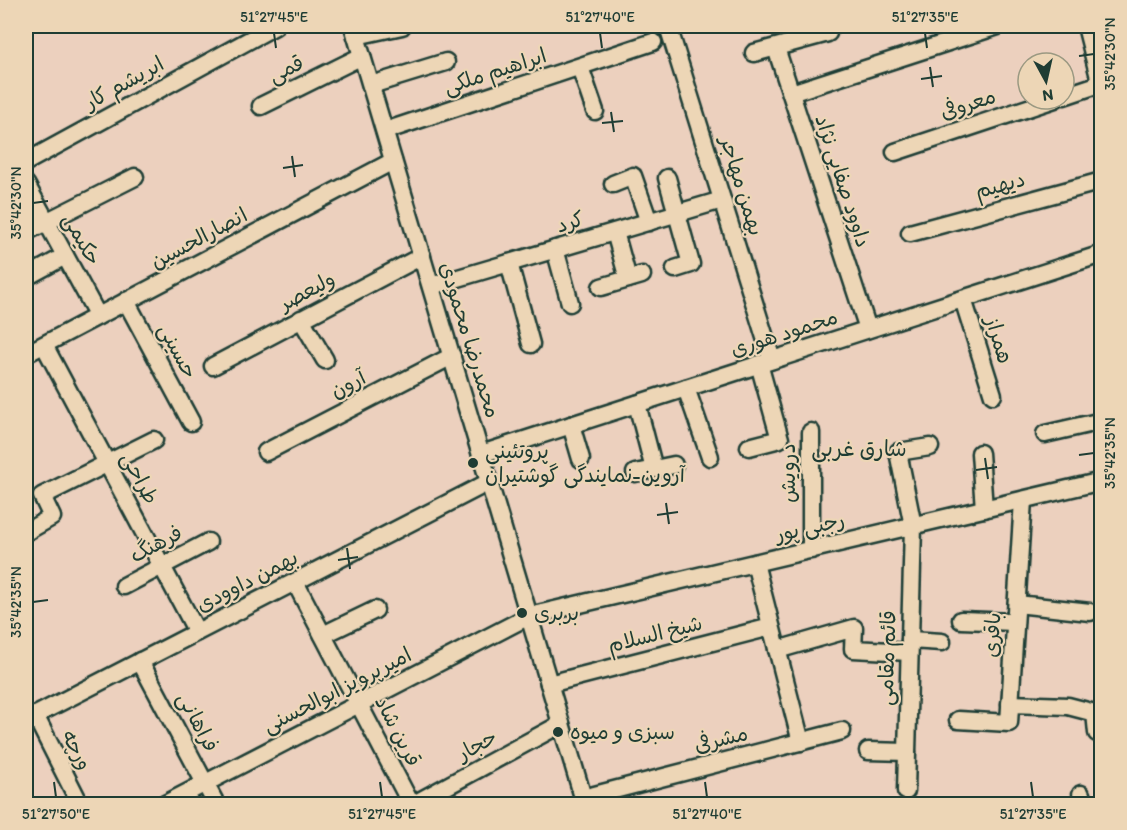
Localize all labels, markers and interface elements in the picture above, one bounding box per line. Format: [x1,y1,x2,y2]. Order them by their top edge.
text: 51°27'45"E [240,8,308,26]
text: 51°27'40"E [565,8,635,26]
text: 51°27'35"E [891,8,959,26]
text: 35°42'30"N [1101,17,1119,91]
street label: ابراهیم ملکی [440,42,551,103]
street label: قمی [264,49,308,90]
street label: ابریشم کار [78,51,170,119]
north arrow [1016,51,1076,111]
street label: معروفی [937,82,999,124]
text: N [1041,85,1055,106]
street label: داوود صفایی نژاد [808,111,877,251]
street label: بهمن مهاجر [714,131,769,239]
text: 35°42'30"N [7,166,25,240]
street label: دیهیم [972,166,1029,207]
street label: انصارالحسین [146,202,252,274]
street label: کرد [553,205,587,238]
street label: حکیمی [56,208,107,270]
street label: محمدرضا محمودی [434,259,506,421]
street label: ولیعصر [273,266,339,316]
street label: محمود هوری [727,303,841,363]
street label: همراز [980,311,1018,366]
street label: حسینی [152,319,203,384]
street label: آرون [326,364,370,403]
text: 35°42'35"N [1101,417,1119,489]
district label: شارق غربی [811,435,907,463]
place label: پروتئینی آروین-نمایندگی گوشتیران [485,438,686,489]
street label: درویش [775,443,800,503]
street label: طراحی [115,447,165,509]
marker: پروتئینی آروین-نمایندگی گوشتیران [466,456,480,470]
street label: رجبی پور [771,506,847,549]
street label: فرهنگ [125,519,186,568]
street label: بهمن داوودی [192,544,302,618]
text: 35°42'35"N [7,566,25,638]
place label: بربری [534,600,579,626]
marker: بربری [515,606,529,620]
street label: شیخ السلام [605,610,706,661]
street label: قائم مقامی [872,610,905,706]
street label: باقری [977,612,1007,658]
street label: امیرپرویز ابوالحسنی [258,641,416,740]
street label: فراهانی [171,688,224,757]
street label: قرین شاد [370,691,427,770]
place label: سبزی و میوه [570,719,675,745]
street label: مشرفی [691,719,750,757]
street label: حجار [451,723,501,767]
marker: سبزی و میوه [551,725,565,739]
street label: ورچه [56,726,98,774]
text: 51°27'50"E [22,805,90,823]
text: 51°27'45"E [348,805,416,823]
text: 51°27'40"E [672,805,742,823]
text: 51°27'35"E [999,805,1067,823]

